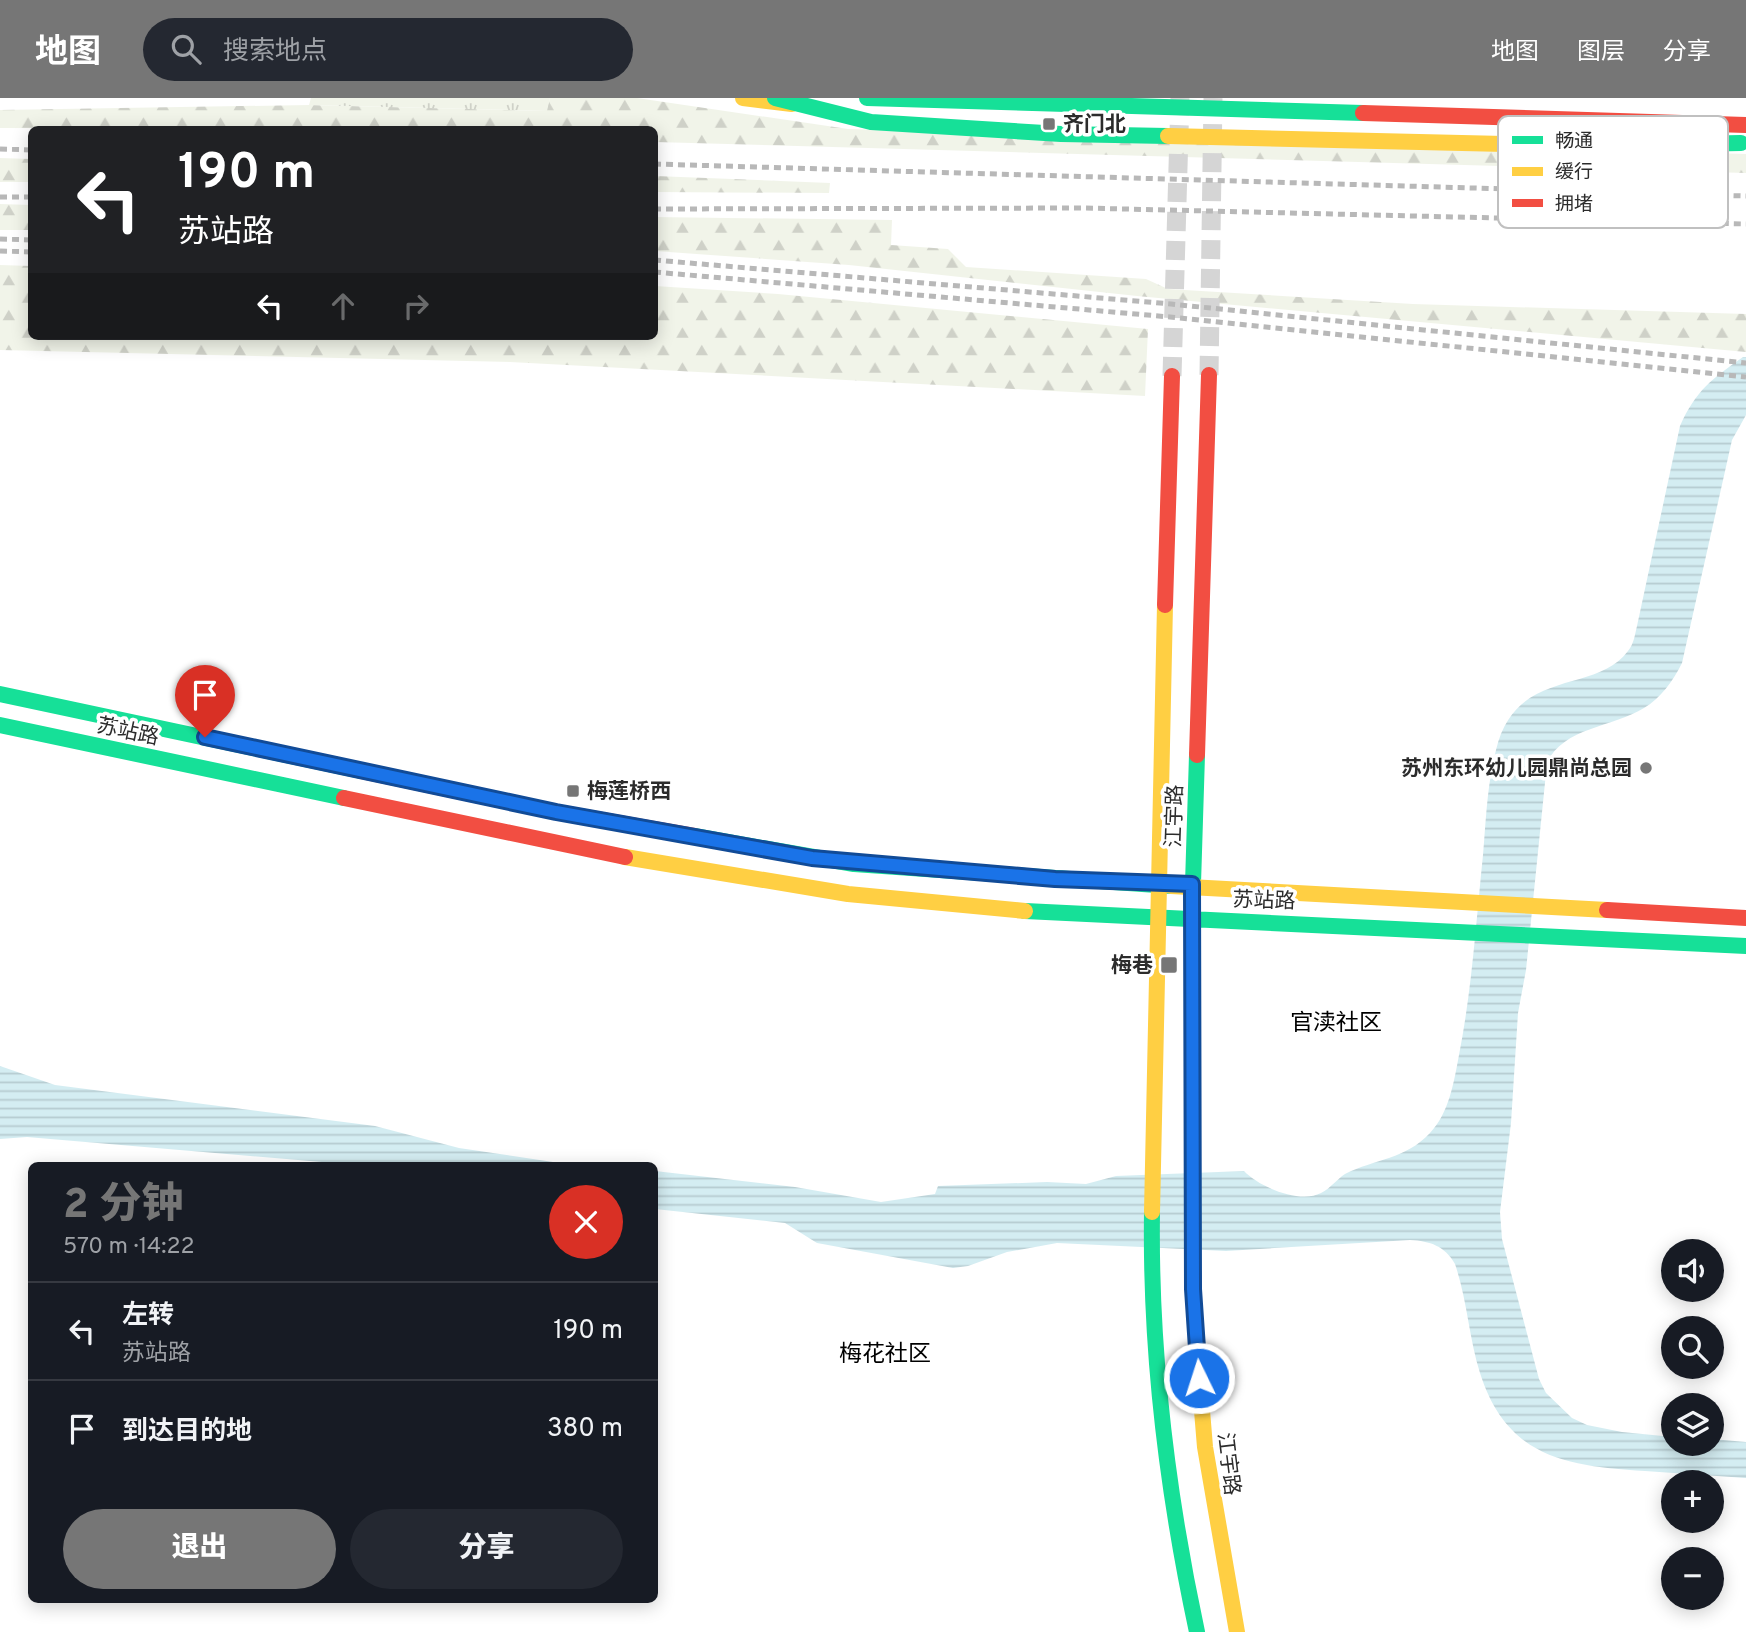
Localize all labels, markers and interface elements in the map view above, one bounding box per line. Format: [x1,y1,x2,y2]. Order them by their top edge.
search box [143,18,633,81]
icon: search [167,30,205,68]
text: 地图 [35,33,101,75]
text: 搜索地点 [223,36,327,69]
text: 地图 [1491,38,1539,68]
text: 图层 [1577,38,1625,68]
text: 分享 [1663,38,1711,68]
place label: 齐门北 [1063,112,1126,139]
marker: 齐门北 [1041,116,1057,132]
legend [1498,116,1728,228]
text: 畅通 [1555,130,1593,154]
text: 190 m [178,144,315,206]
icon: left [63,154,154,245]
text: 缓行 [1555,161,1593,185]
text: 拥堵 [1555,193,1593,217]
text: 苏站路 [178,214,274,254]
icon: left [251,287,289,325]
icon: ahead [324,287,362,325]
icon: right [397,287,435,325]
pin [175,665,235,737]
icon: arrive [186,676,224,714]
street label: 苏站路 [94,713,161,752]
place label: 苏州东环幼儿园鼎尚总园 [1401,756,1632,783]
marker: 苏州东环幼儿园鼎尚总园 [1638,760,1654,776]
place label: 梅莲桥西 [587,779,671,806]
marker: 梅莲桥西 [565,783,581,799]
street label: 江宇路 [1161,784,1190,848]
street label: 苏站路 [1232,887,1296,916]
place label: 梅巷 [1111,953,1153,980]
marker: 梅巷 [1159,955,1179,975]
district label: 官渎社区 [1290,1010,1382,1039]
text: 2 分钟 [63,1180,183,1233]
button: close [549,1185,623,1259]
text: 570 m · 14:22 [63,1233,195,1262]
map controls [1661,1239,1724,1610]
button: sound [1661,1239,1724,1302]
text: 左转 [122,1300,174,1333]
icon: left [63,1312,101,1350]
text: 190 m [553,1315,623,1348]
button: search [1661,1316,1724,1379]
text: 苏站路 [122,1340,191,1369]
district label: 梅花社区 [839,1341,931,1370]
position arrow [1162,1341,1236,1415]
button: layers [1661,1393,1724,1456]
icon: arrive [63,1410,101,1448]
text: 380 m [547,1413,623,1446]
text: 到达目的地 [122,1416,252,1449]
street label: 江宇路 [1210,1431,1245,1497]
button: + [1661,1470,1724,1533]
button: 退出 [63,1509,336,1589]
button: 分享 [350,1509,623,1589]
button: − [1661,1547,1724,1610]

